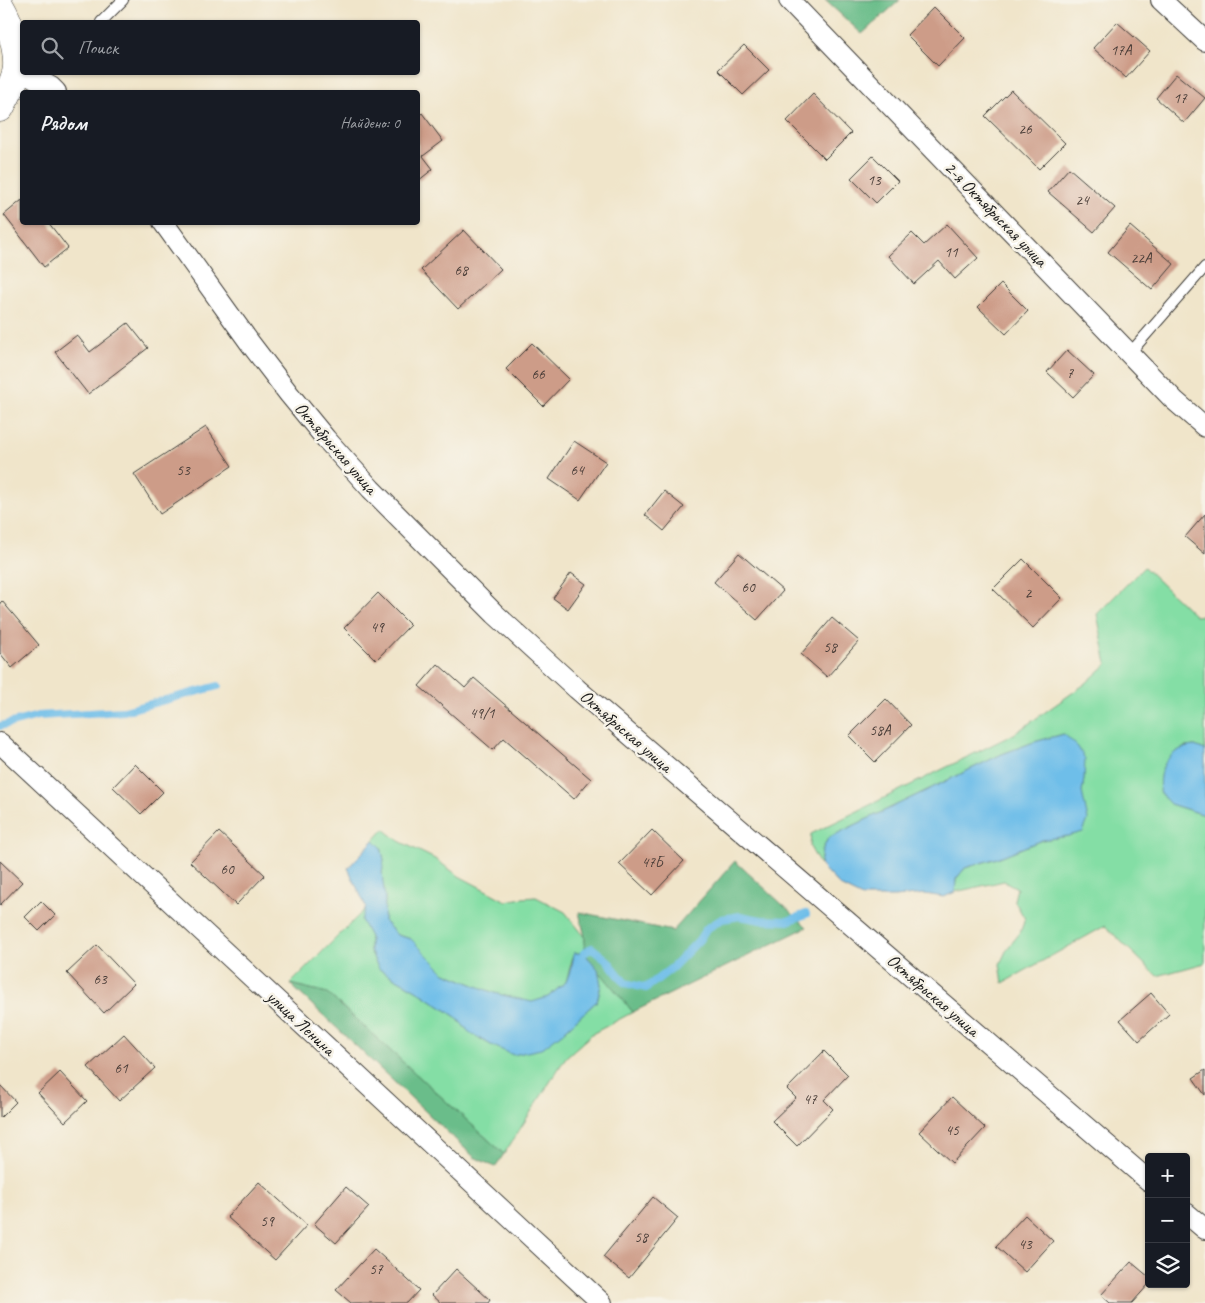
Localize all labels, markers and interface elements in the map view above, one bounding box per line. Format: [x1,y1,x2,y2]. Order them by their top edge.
search box [20,20,420,75]
icon: search [38,34,66,62]
text: Поиск [78,36,118,60]
house number: 17А [1110,41,1133,60]
house number: 17 [1173,89,1188,108]
text: Рядом [40,110,87,136]
text: Найдено: 0 [340,113,400,133]
house number: 26 [1018,120,1033,139]
street label: 2-я Октябрьская улица [940,157,1053,272]
house number: 13 [867,171,882,190]
house number: 24 [1075,191,1090,210]
house number: 11 [944,243,959,262]
house number: 22А [1130,249,1153,268]
house number: 68 [454,261,469,280]
house number: 7 [1067,364,1075,383]
house number: 66 [531,365,546,384]
street label: Октябрьская улица [290,397,383,500]
house number: 53 [176,461,191,480]
house number: 64 [570,461,585,480]
house number: 60 [741,578,756,597]
house number: 2 [1025,584,1033,603]
house number: 49 [370,618,385,637]
house number: 58 [823,638,838,657]
street label: Октябрьская улица [575,685,678,778]
house number: 49/1 [469,704,496,723]
house number: 58А [869,721,892,740]
house number: 47Б [641,853,665,872]
house number: 60 [220,860,235,879]
street label: Октябрьская улица [882,949,985,1042]
house number: 63 [93,970,108,989]
street label: улица Ленина [261,985,341,1061]
house number: 61 [114,1059,129,1078]
house number: 47 [803,1090,818,1109]
house number: 45 [945,1121,960,1140]
map controls [1145,1153,1190,1288]
button: + [1145,1153,1190,1198]
button: − [1145,1198,1190,1243]
house number: 59 [260,1212,275,1231]
house number: 58 [634,1228,649,1247]
house number: 43 [1018,1235,1033,1254]
button: layers [1145,1243,1190,1288]
house number: 57 [369,1260,384,1279]

